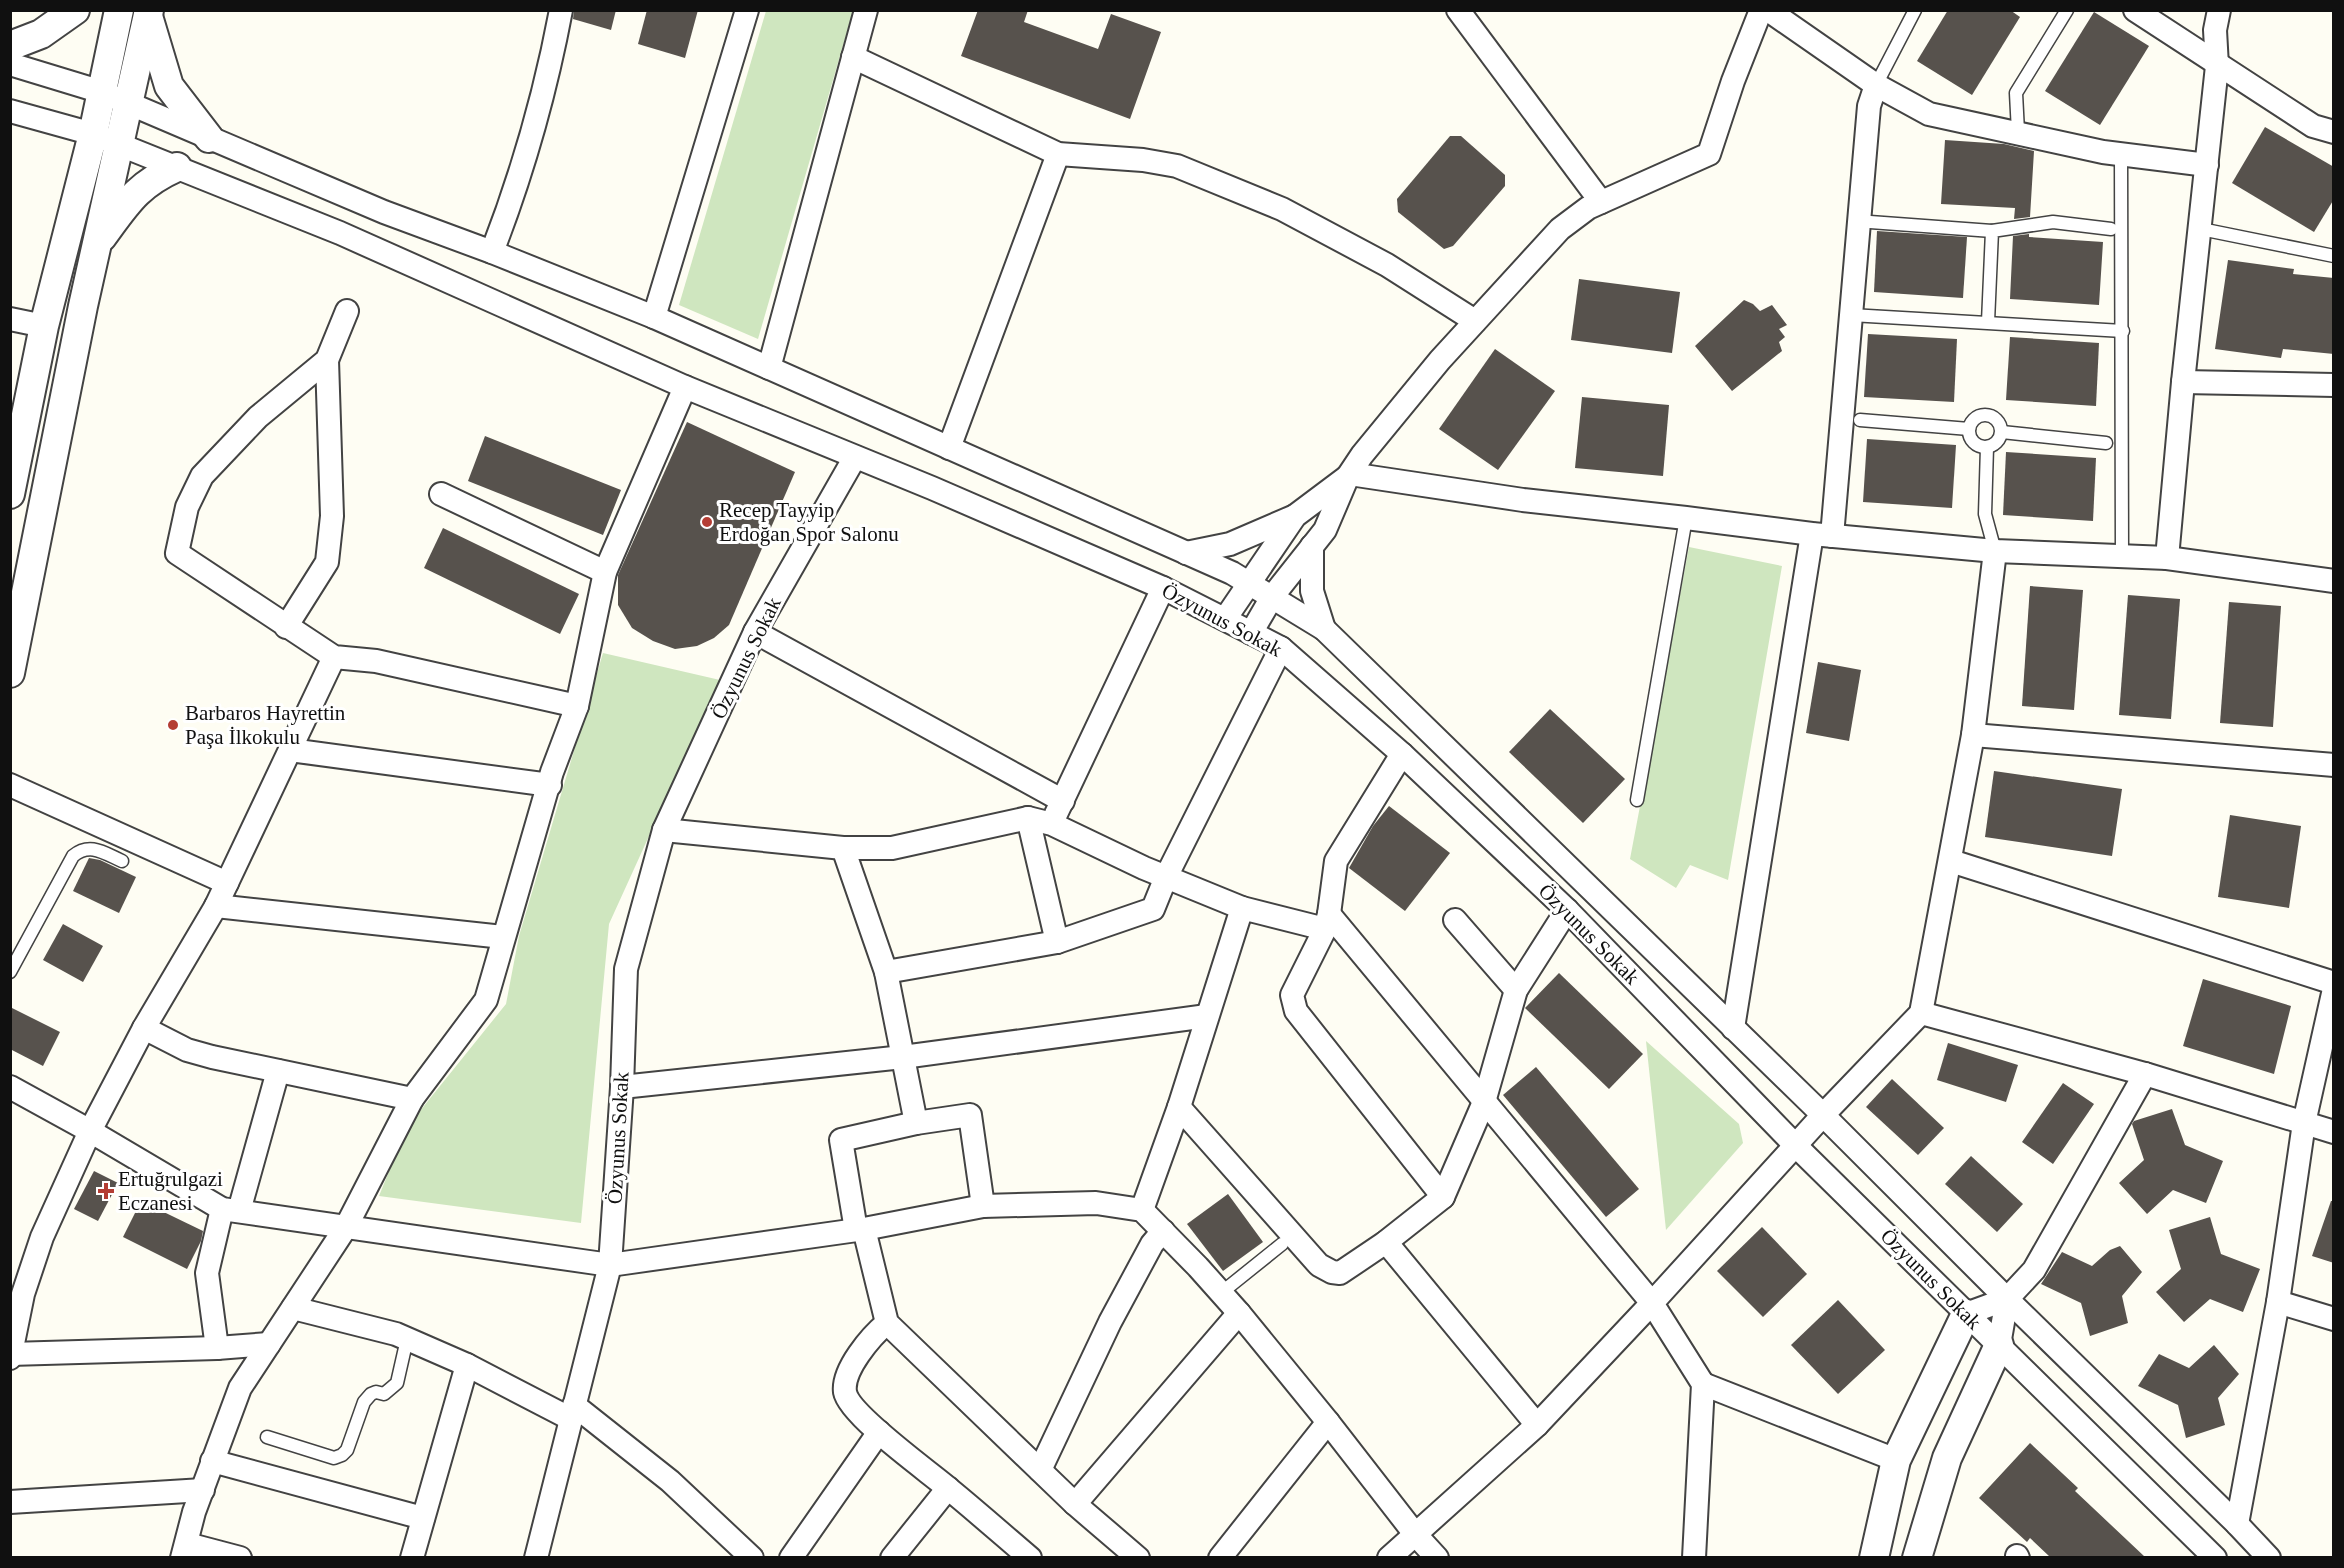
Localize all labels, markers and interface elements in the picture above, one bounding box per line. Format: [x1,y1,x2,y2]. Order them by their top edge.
place label: Recep Tayyip Erdoğan Spor Salonu [719,498,899,546]
marker: Recep Tayyip Erdoğan Spor Salonu [700,515,714,529]
street label: Özyunus Sokak [1158,578,1287,662]
street label: Özyunus Sokak [706,593,786,723]
place label: Barbaros Hayrettin Paşa İlkokulu [185,701,346,749]
marker: Barbaros Hayrettin Paşa İlkokulu [166,718,180,732]
street label: Özyunus Sokak [1534,879,1645,990]
street label: Özyunus Sokak [603,1071,633,1205]
place label: Ertuğrulgazi Eczanesi [118,1167,223,1215]
marker: Ertuğrulgazi Eczanesi [99,1184,113,1198]
street label: Özyunus Sokak [1876,1224,1987,1335]

